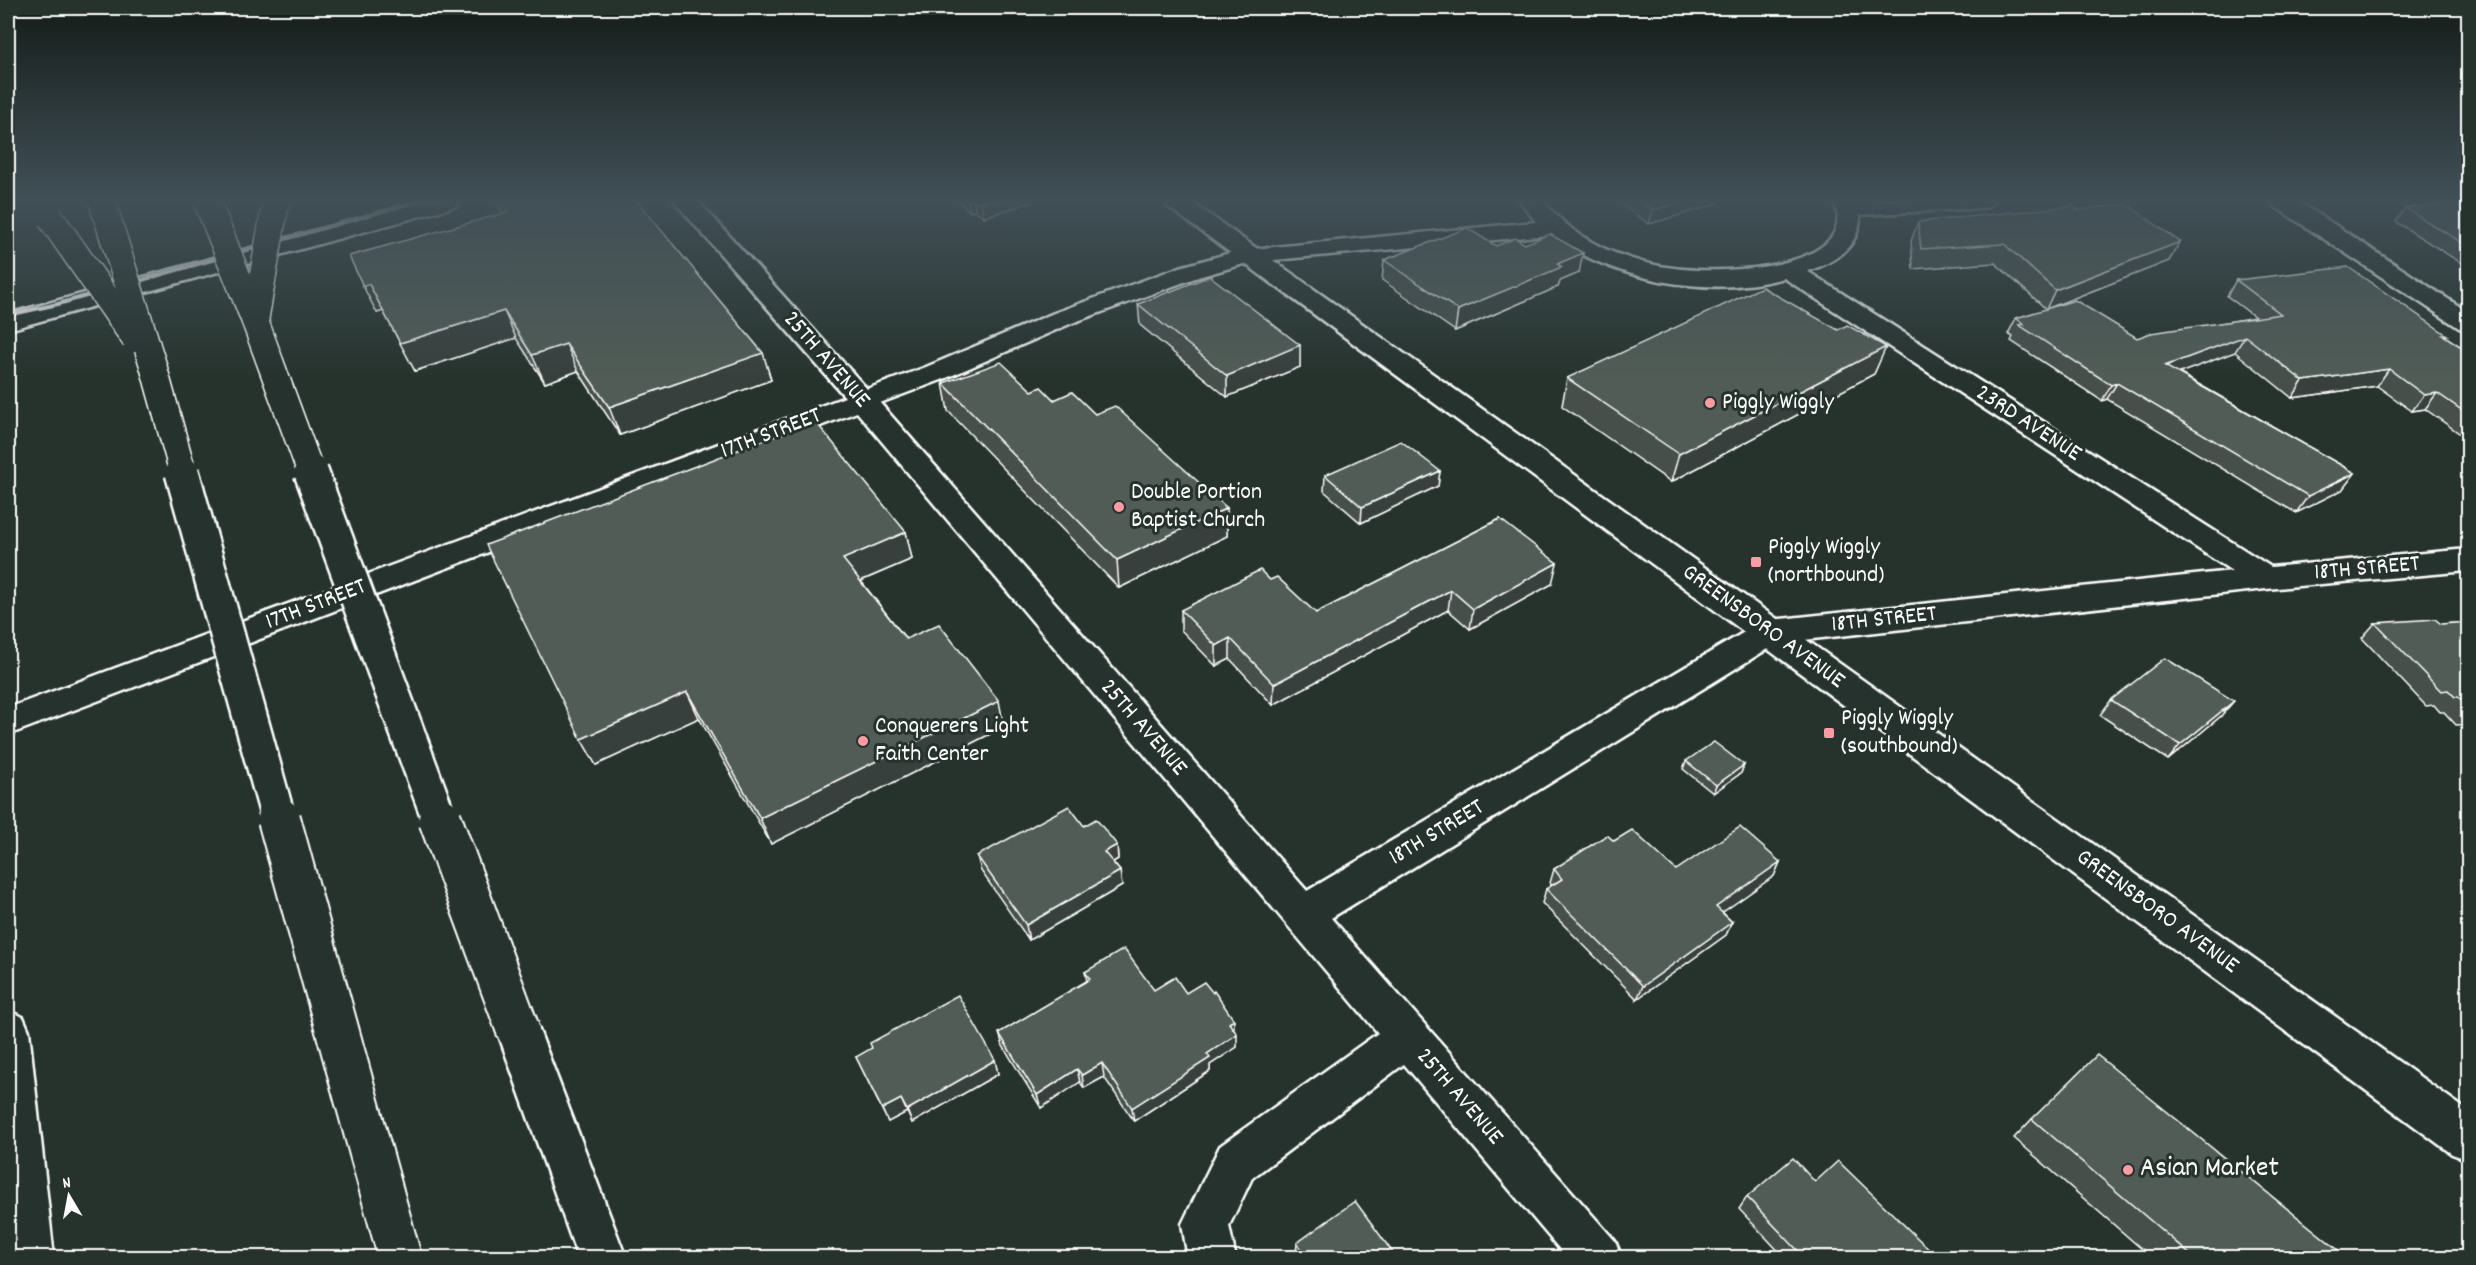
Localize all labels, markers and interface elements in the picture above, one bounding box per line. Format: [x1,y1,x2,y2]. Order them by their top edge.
street label: 25TH AVENUE [774,304,878,416]
street label: 23RD AVENUE [1968,377,2088,471]
place label: Piggly Wiggly [1722,386,1835,420]
marker: Piggly Wiggly [1703,396,1717,410]
street label: 17TH STREET [716,399,827,469]
place label: Double Portion Baptist Church [1131,476,1265,538]
marker: Double Portion Baptist Church [1112,500,1126,514]
place label: Piggly Wiggly (northbound) [1768,531,1884,593]
street label: 18TH STREET [2313,547,2421,591]
marker: Piggly Wiggly (northbound) [1749,555,1763,569]
street label: GREENSBORO AVENUE [1675,556,1852,698]
street label: 17TH STREET [261,570,372,640]
street label: 18TH STREET [1830,598,1939,642]
street label: 25TH AVENUE [1091,672,1195,784]
place label: Piggly Wiggly (southbound) [1841,702,1958,764]
place label: Conquerers Light Faith Center [875,710,1029,772]
marker: Piggly Wiggly (southbound) [1822,726,1836,740]
marker: Conquerers Light Faith Center [856,734,870,748]
street label: 18TH STREET [1383,791,1491,875]
street label: GREENSBORO AVENUE [2069,841,2246,983]
street label: 25TH AVENUE [1407,1041,1511,1153]
place label: Asian Market [2140,1150,2279,1190]
marker: Asian Market [2121,1163,2135,1177]
north arrow [39,1166,99,1226]
text: N [61,1172,73,1196]

